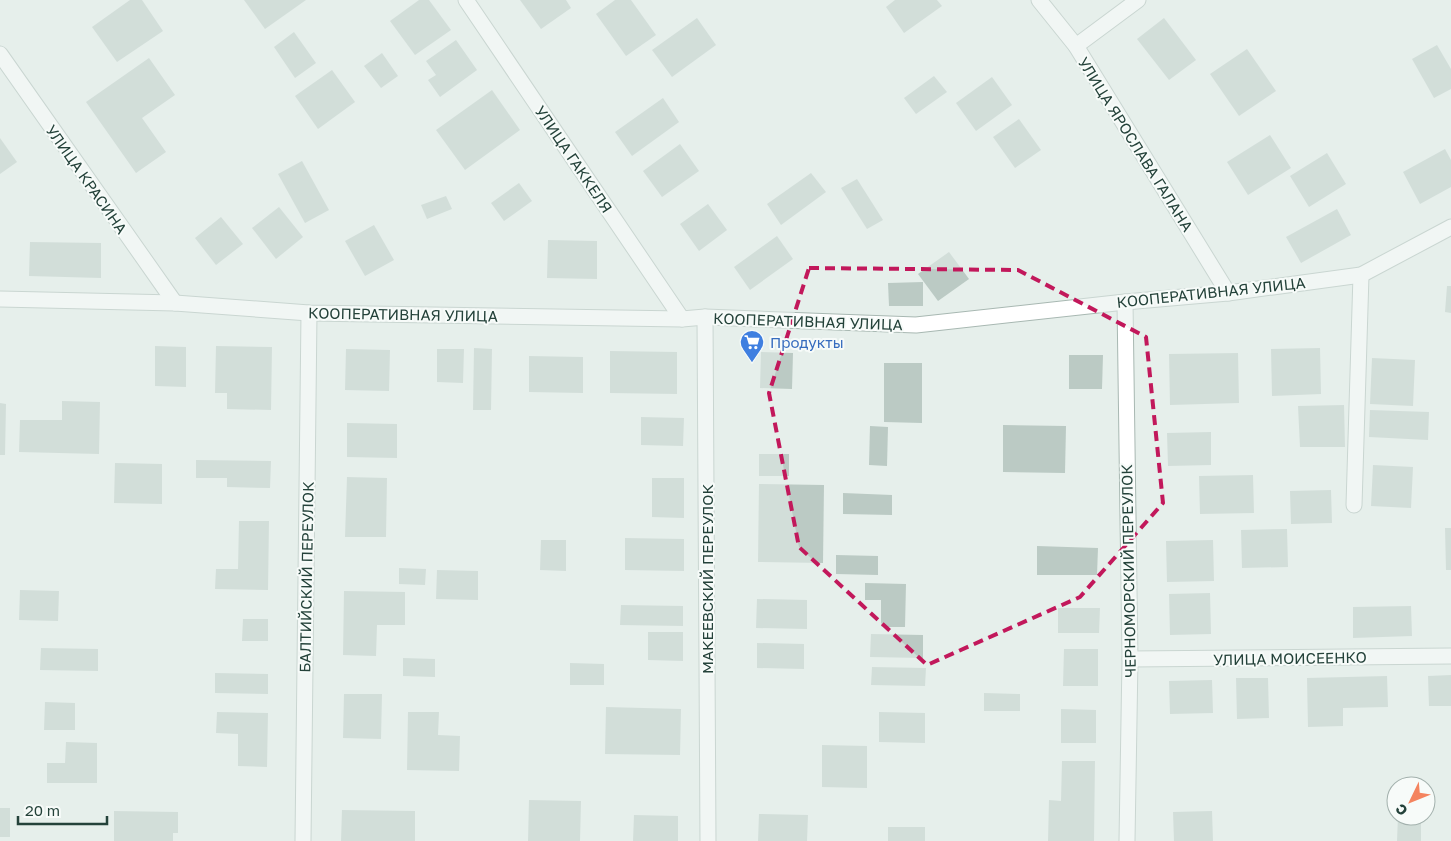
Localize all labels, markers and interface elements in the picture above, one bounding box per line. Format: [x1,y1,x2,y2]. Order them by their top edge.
street label: УЛИЦА ЯРОСЛАВА ГАЛАНА [1075,53,1197,235]
street label: УЛИЦА ГАККЕЛЯ [532,102,616,216]
street label: УЛИЦА КРАСИНА [43,121,131,237]
street label: КООПЕРАТИВНАЯ УЛИЦА [1116,273,1306,311]
street label: КООПЕРАТИВНАЯ УЛИЦА [308,303,498,325]
street label: КООПЕРАТИВНАЯ УЛИЦА [713,309,903,333]
supermarket icon: Продукты [739,329,765,363]
place label: Продукты [770,333,844,351]
street label: ЧЕРНОМОРСКИЙ ПЕРЕУЛОК [1117,464,1139,678]
street label: БАЛТИЙСКИЙ ПЕРЕУЛОК [295,481,317,673]
street label: МАКЕЕВСКИЙ ПЕРЕУЛОК [698,484,716,674]
street label: УЛИЦА МОИСЕЕНКО [1213,648,1367,668]
north arrow [1386,776,1436,826]
scale bar [18,794,106,826]
text: 20 m [25,801,60,819]
text: С [1391,801,1411,820]

